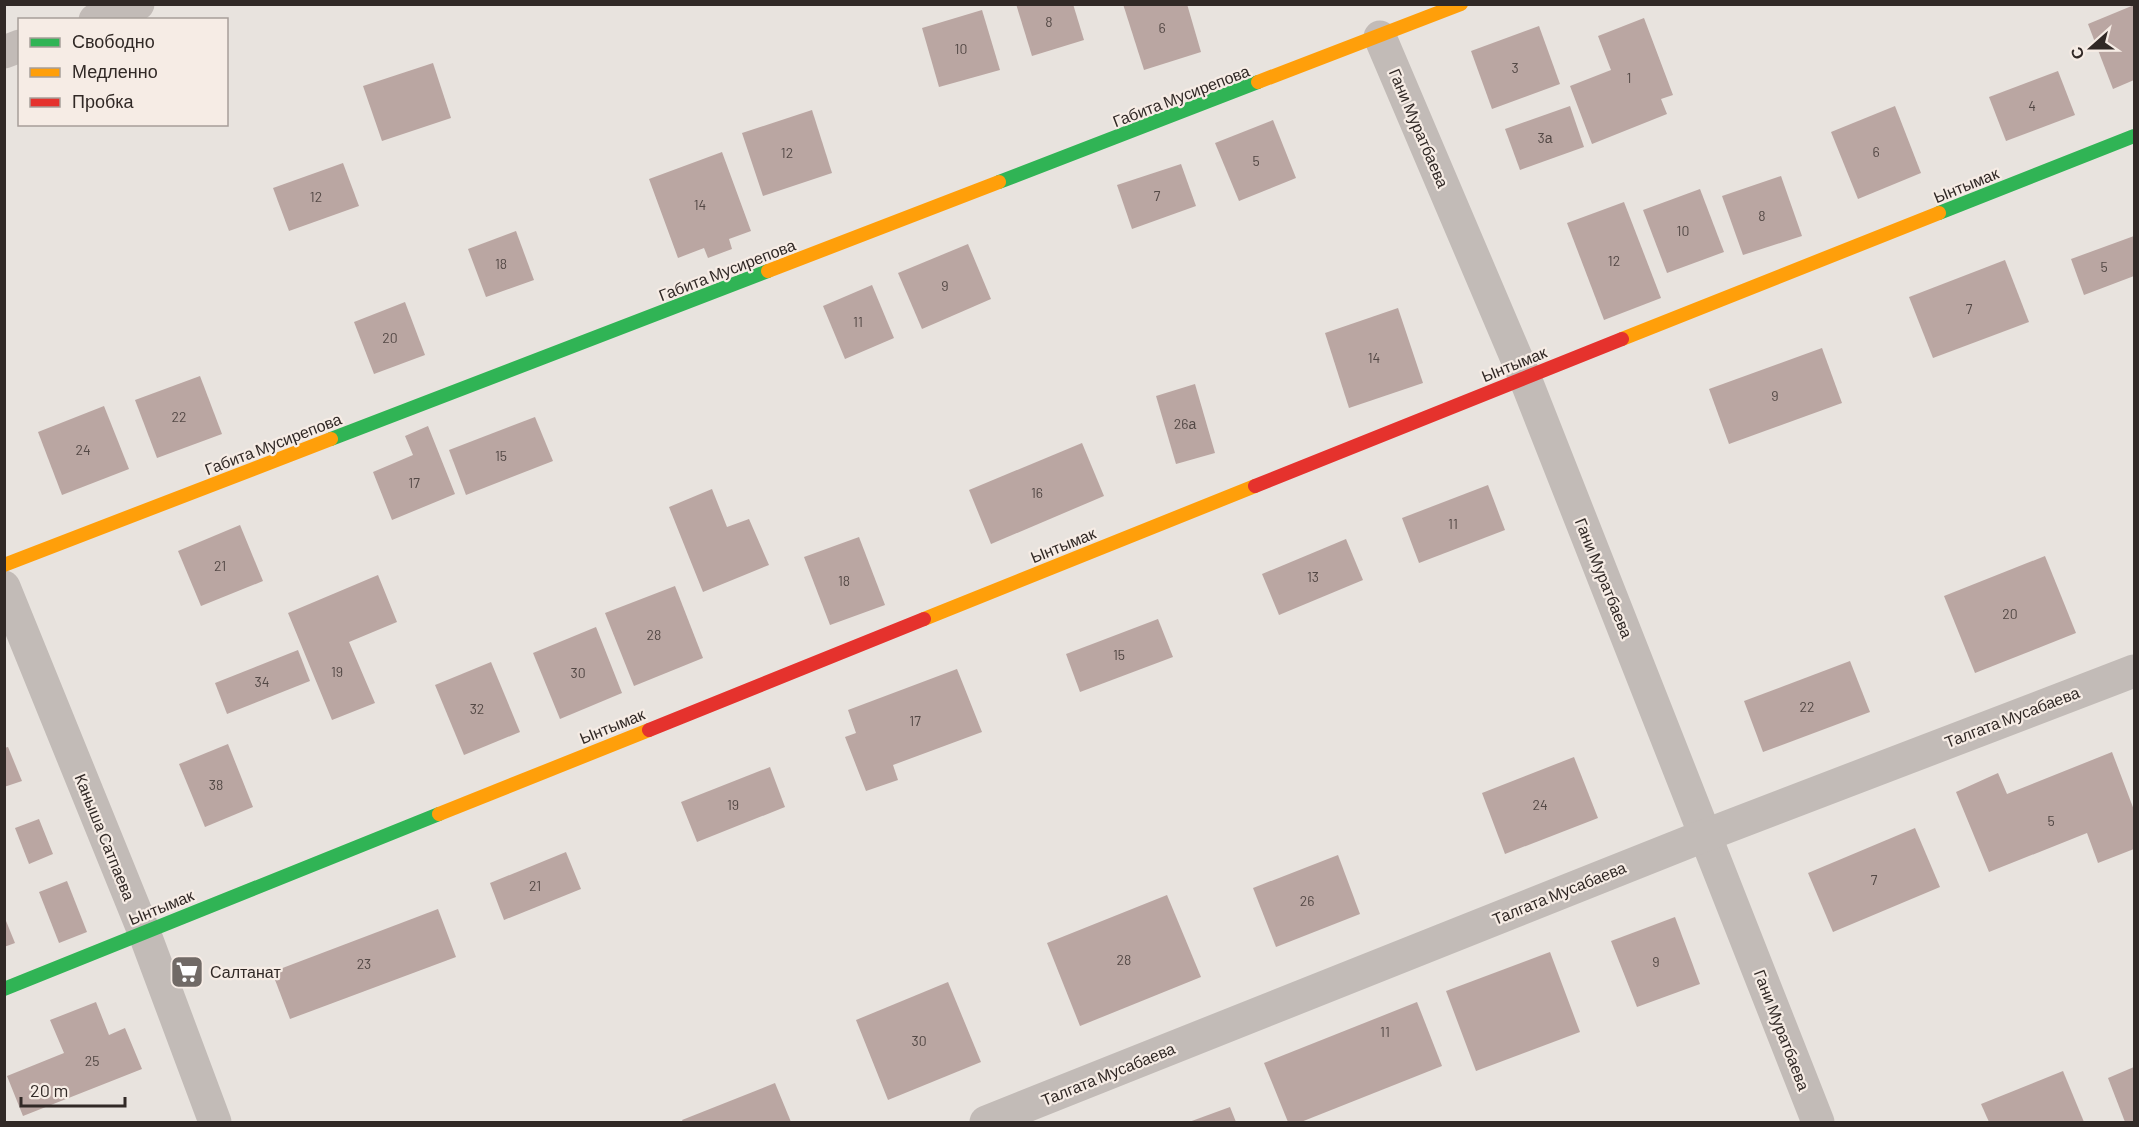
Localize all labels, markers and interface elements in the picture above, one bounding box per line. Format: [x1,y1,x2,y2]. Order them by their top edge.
house number: 8 [1045,13,1053,30]
legend [18,18,228,126]
north arrow [2061,18,2121,78]
house number: 6 [1158,19,1166,36]
text: Свободно [72,30,155,52]
house number: 10 [955,40,967,57]
text: С [2065,44,2087,62]
house number: 3 [1511,59,1519,76]
text: Медленно [72,60,158,82]
street label: Габита Мусирепова [1110,61,1252,130]
street label: Гани Муратбаева [1386,65,1453,190]
house number: 1 [1627,69,1631,86]
text: Пробка [72,90,135,112]
house number: 4 [2028,97,2036,114]
house number: 3а [1538,129,1553,146]
house number: 6 [1872,143,1880,160]
house number: 12 [781,144,793,161]
house number: 5 [1252,152,1260,169]
street label: Ынтымак [1930,162,2002,206]
house number: 7 [1154,187,1161,204]
house number: 12 [310,188,322,205]
house number: 14 [694,196,706,213]
house number: 8 [1758,207,1766,224]
house number: 10 [1677,222,1689,239]
street label: Габита Мусирепова [656,235,798,304]
house number: 12 [1608,252,1620,269]
house number: 18 [495,255,507,272]
house number: 5 [2100,258,2108,275]
house number: 9 [941,277,949,294]
house number: 7 [1966,300,1973,317]
house number: 11 [853,313,863,330]
house number: 20 [382,329,398,346]
street label: Ынтымак [1478,341,1550,385]
house number: 14 [1368,349,1380,366]
house number: 9 [1771,387,1779,404]
house number: 22 [171,408,187,425]
street label: Габита Мусирепова [202,409,344,478]
house number: 26а [1174,415,1196,432]
house number: 24 [75,441,91,458]
house number: 15 [495,447,507,464]
house number: 17 [408,474,420,491]
house number: 16 [1031,484,1043,501]
house number: 11 [1448,515,1458,532]
street label: Гани Муратбаева [1572,515,1637,641]
street label: Ынтымак [1027,522,1099,566]
house number: 21 [214,557,226,574]
house number: 13 [1307,568,1319,585]
house number: 18 [838,572,850,589]
house number: 20 [2002,605,2018,622]
house number: 28 [647,626,661,643]
house number: 15 [1113,646,1125,663]
house number: 19 [331,663,343,680]
house number: 30 [570,664,586,681]
house number: 34 [255,673,269,690]
street label: Талгата Мусабаева [1942,682,2082,751]
house number: 22 [1799,698,1815,715]
house number: 32 [470,700,484,717]
street label: Ынтымак [576,703,648,747]
house number: 17 [909,712,921,729]
street label: Каныша Сатпаева [71,771,140,903]
house number: 38 [209,776,223,793]
house number: 19 [727,796,739,813]
house number: 24 [1532,796,1548,813]
house number: 5 [2047,812,2055,829]
street label: Талгата Мусабаева [1489,857,1629,928]
house number: 7 [1871,871,1878,888]
house number: 21 [529,877,541,894]
street label: Ынтымак [125,884,197,928]
house number: 26 [1300,892,1314,909]
house number: 28 [1117,951,1131,968]
house number: 9 [1652,953,1660,970]
supermarket icon: Салтанат [169,954,205,990]
house number: 23 [357,955,371,972]
place label: Салтанат [210,962,281,981]
street label: Гани Муратбаева [1751,967,1814,1093]
house number: 11 [1380,1023,1390,1040]
house number: 30 [911,1032,927,1049]
street label: Талгата Мусабаева [1038,1038,1178,1109]
house number: 25 [85,1052,99,1069]
scale bar [21,1070,124,1108]
text: 20 m [30,1079,68,1101]

